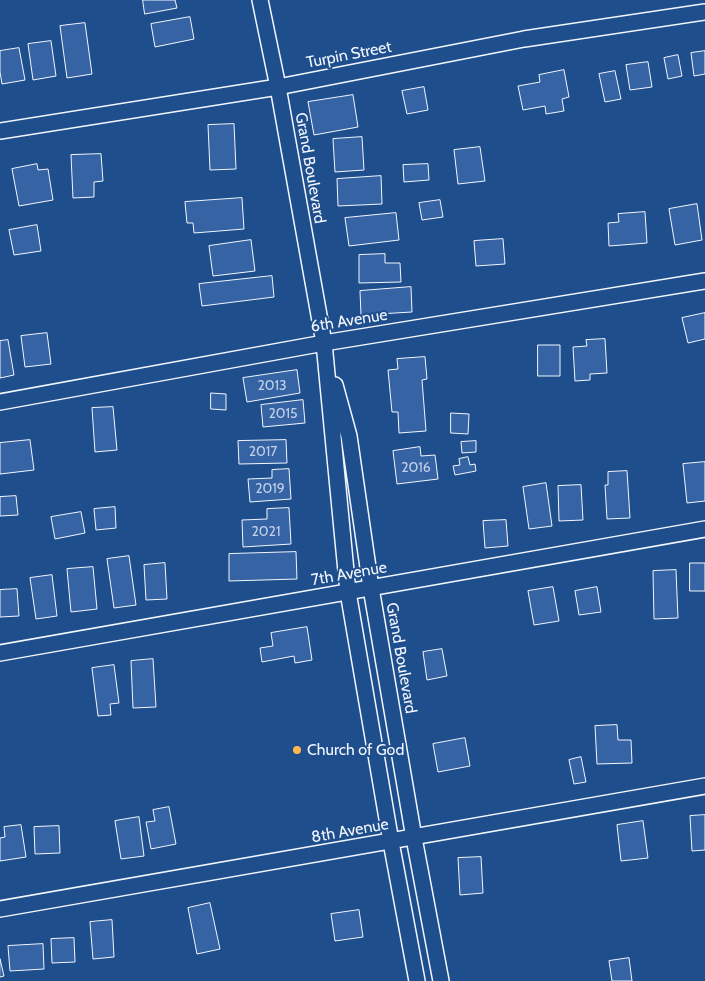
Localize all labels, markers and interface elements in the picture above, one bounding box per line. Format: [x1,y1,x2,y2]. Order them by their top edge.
street label: Turpin Street [305,37,393,73]
street label: Grand Boulevard [291,111,329,225]
street label: 6th Avenue [309,305,389,337]
house number: 2013 [257,378,287,394]
house number: 2015 [268,406,298,422]
house number: 2017 [249,444,277,460]
house number: 2016 [401,460,431,476]
house number: 2019 [255,481,285,497]
house number: 2021 [251,524,281,540]
street label: 7th Avenue [310,558,388,590]
street label: Grand Boulevard [382,601,420,715]
place label: Church of God [307,740,404,760]
marker: Church of God [291,744,303,756]
street label: 8th Avenue [310,815,390,847]

